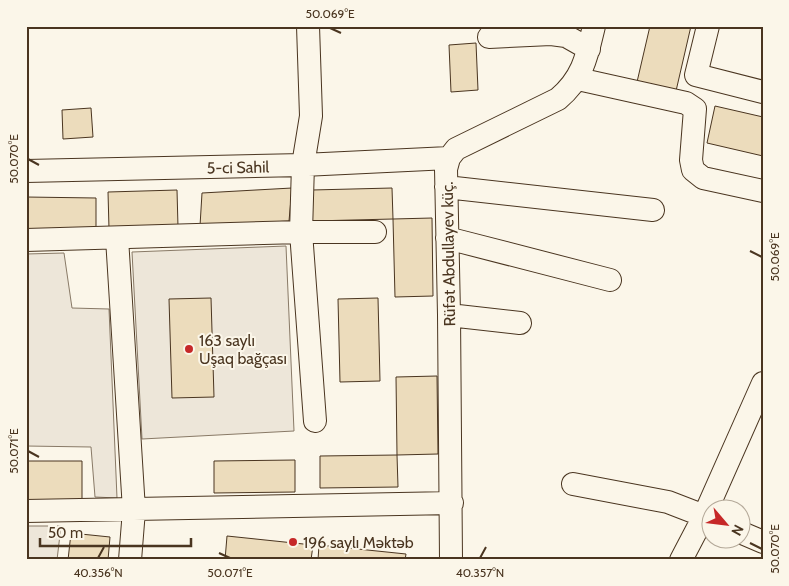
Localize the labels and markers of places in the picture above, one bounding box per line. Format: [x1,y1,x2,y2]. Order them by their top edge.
place label: 163 saylı Uşaq bağçası [199,331,287,368]
marker: 163 saylı Uşaq bağçası [183,343,195,355]
place label: 196 saylı Məktəb [303,533,414,552]
marker: 196 saylı Məktəb [287,536,299,548]

